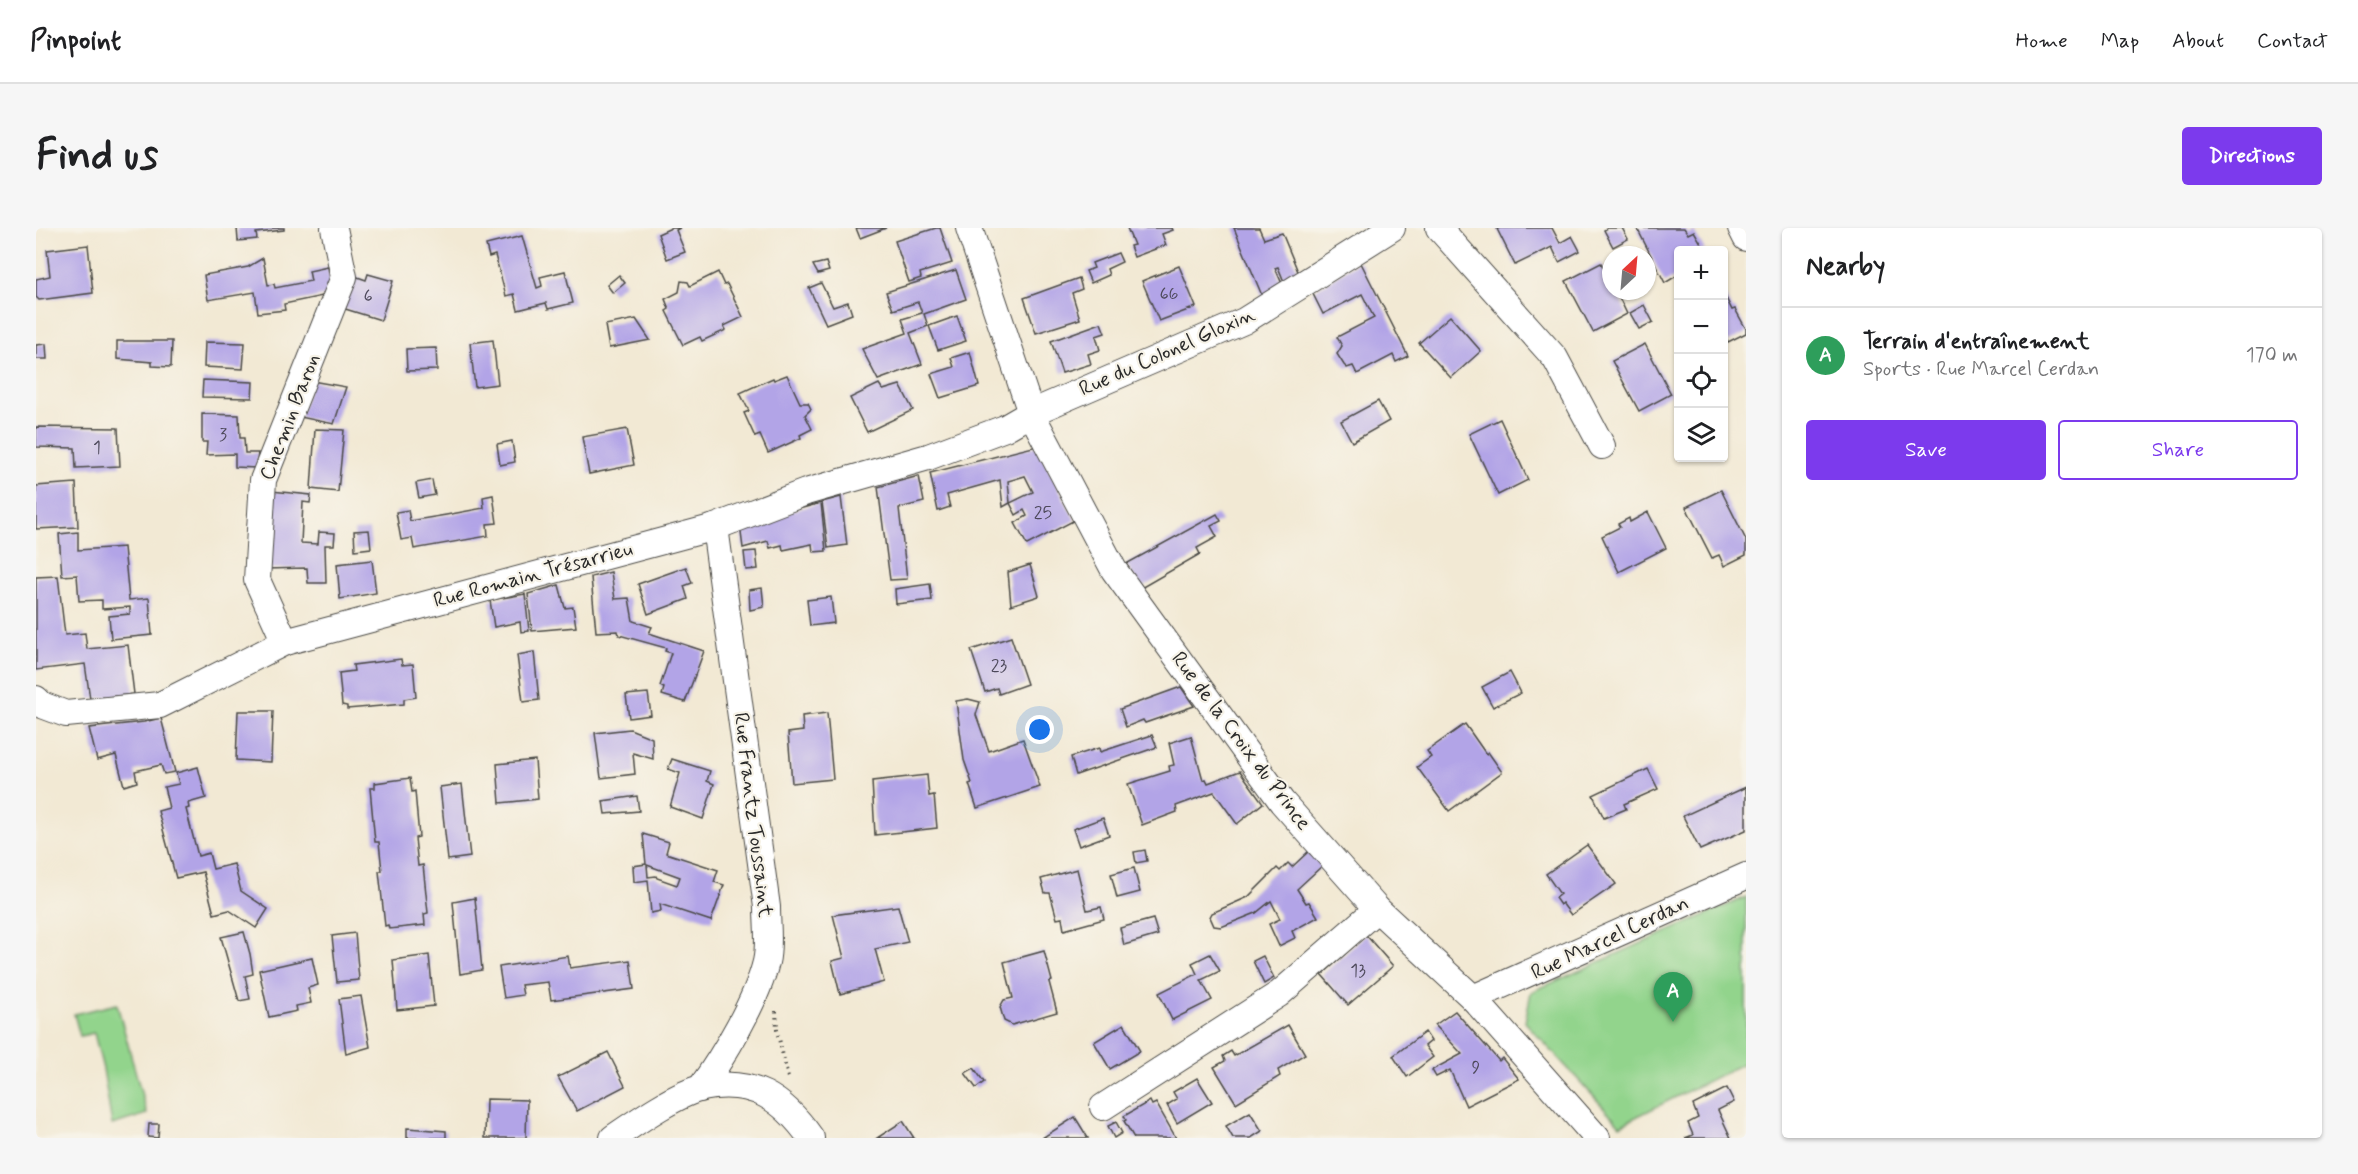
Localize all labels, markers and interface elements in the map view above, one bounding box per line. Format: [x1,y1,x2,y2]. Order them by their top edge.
text: Pinpoint [30,23,121,60]
text: Home [2016,27,2068,55]
text: Map [2101,27,2139,55]
text: About [2172,27,2224,55]
text: Contact [2257,27,2328,55]
button: Directions [2182,127,2322,185]
text: Find us [36,129,158,184]
north arrow [1602,246,1656,300]
map controls [1674,246,1728,462]
button: + [1674,246,1728,300]
text: Nearby [1806,250,1885,284]
house number: 66 [1159,282,1179,306]
house number: 6 [363,284,373,308]
street label: Rue du Colonel Gloxin [1075,300,1260,403]
button: − [1674,300,1728,354]
text: Terrain d'entraînement [1863,328,2089,356]
text: A [1819,342,1832,369]
text: 170 m [2246,342,2298,369]
street label: Chemin Baron [253,350,327,484]
button: locate [1674,354,1728,408]
text: Sports · Rue Marcel Cerdan [1863,356,2099,383]
button: layers [1674,408,1728,462]
button: Save [1806,420,2046,480]
button: Share [2058,420,2298,480]
house number: 3 [219,423,227,447]
house number: 1 [93,436,101,460]
house number: 25 [1034,501,1052,525]
street label: Rue Romain Trésarrieu [430,535,636,615]
street label: Rue de la Croix du Prince [1165,646,1317,836]
house number: 23 [991,654,1008,678]
street label: Rue Frantz Toussaint [727,711,780,920]
your location [1025,715,1054,744]
street label: Rue Marcel Cerdan [1527,889,1693,987]
house number: 13 [1350,959,1366,983]
pin: A [1654,972,1692,1022]
house number: 9 [1472,1056,1481,1080]

